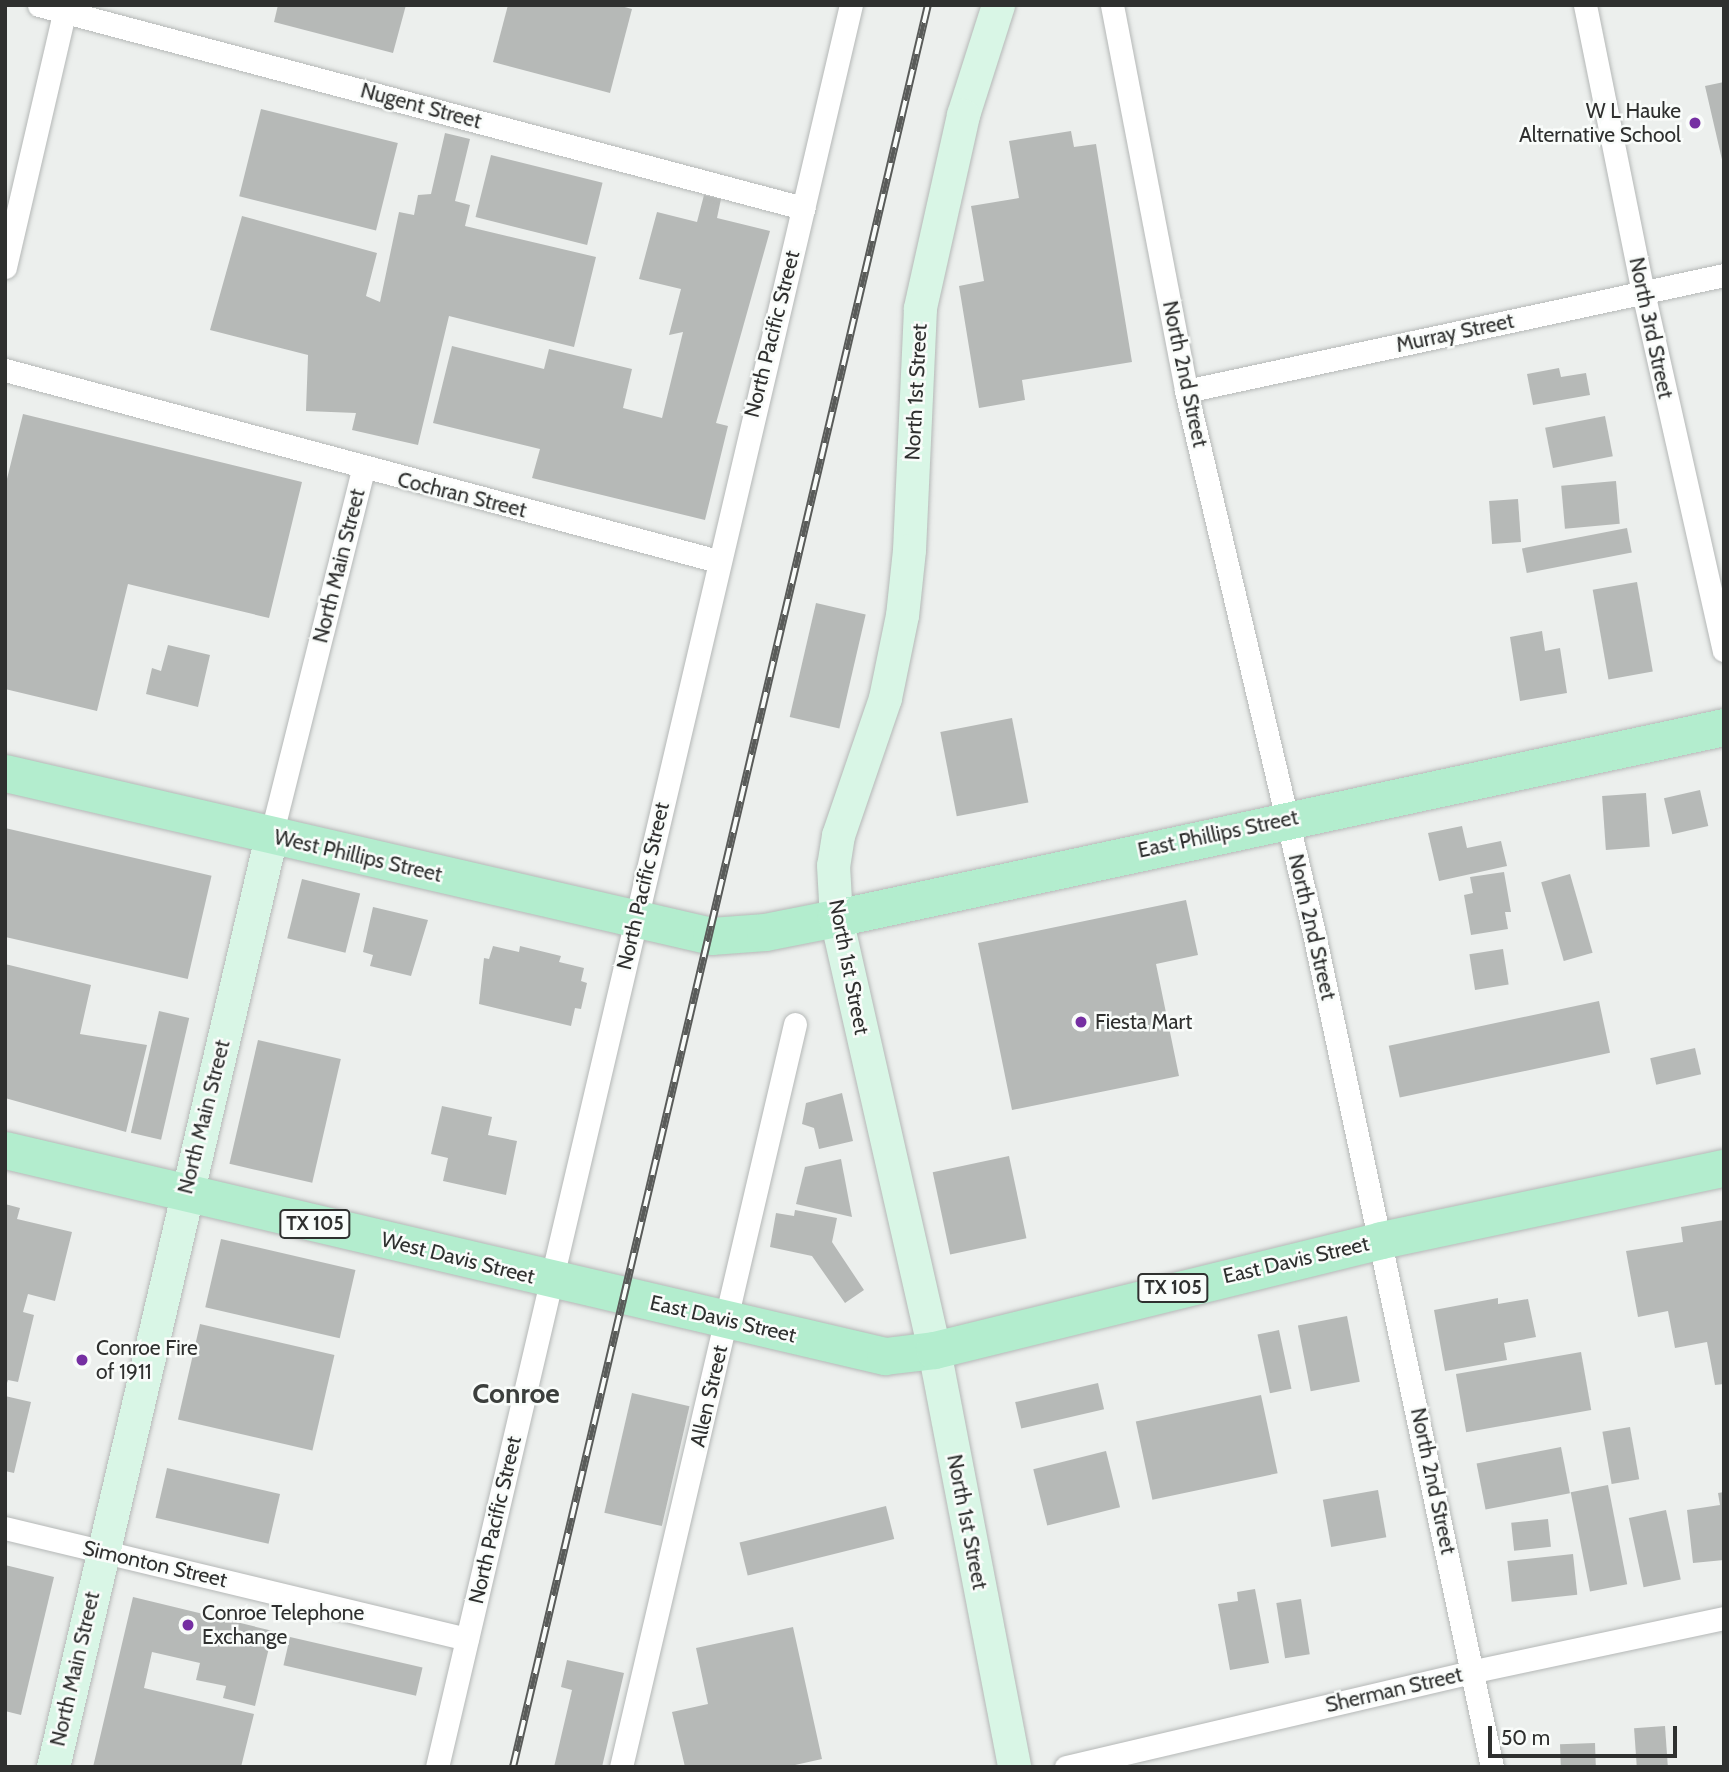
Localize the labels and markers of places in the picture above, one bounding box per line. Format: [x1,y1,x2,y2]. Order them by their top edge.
place label: W L Hauke Alternative School [1519,98,1681,148]
marker: W L Hauke Alternative School [1687,115,1703,131]
place label: Fiesta Mart [1095,1009,1192,1035]
marker: Fiesta Mart [1073,1014,1089,1030]
place label: Conroe Fire of 1911 [96,1335,198,1385]
marker: Conroe Fire of 1911 [74,1352,90,1368]
place label: Conroe Telephone Exchange [202,1600,364,1650]
marker: Conroe Telephone Exchange [180,1617,196,1633]

